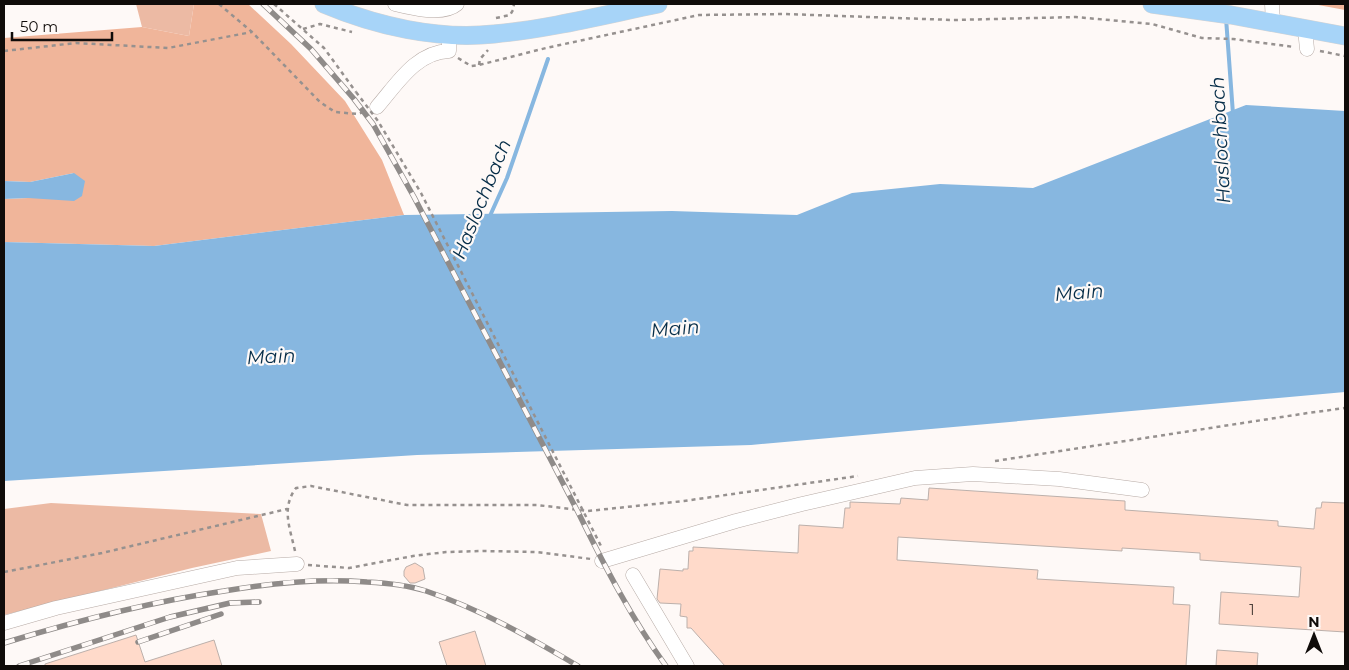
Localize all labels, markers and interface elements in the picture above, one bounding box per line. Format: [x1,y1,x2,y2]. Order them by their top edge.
scale bar [12,10,112,42]
text: 50 m [20,17,58,36]
water label: Haslochbach [1206,76,1235,204]
water label: Haslochbach [447,136,516,262]
water label: Main [1054,279,1104,306]
water label: Main [650,315,700,342]
water label: Main [246,344,296,369]
house number: 1 [1249,600,1255,619]
north arrow [1289,610,1339,660]
text: N [1308,613,1320,631]

